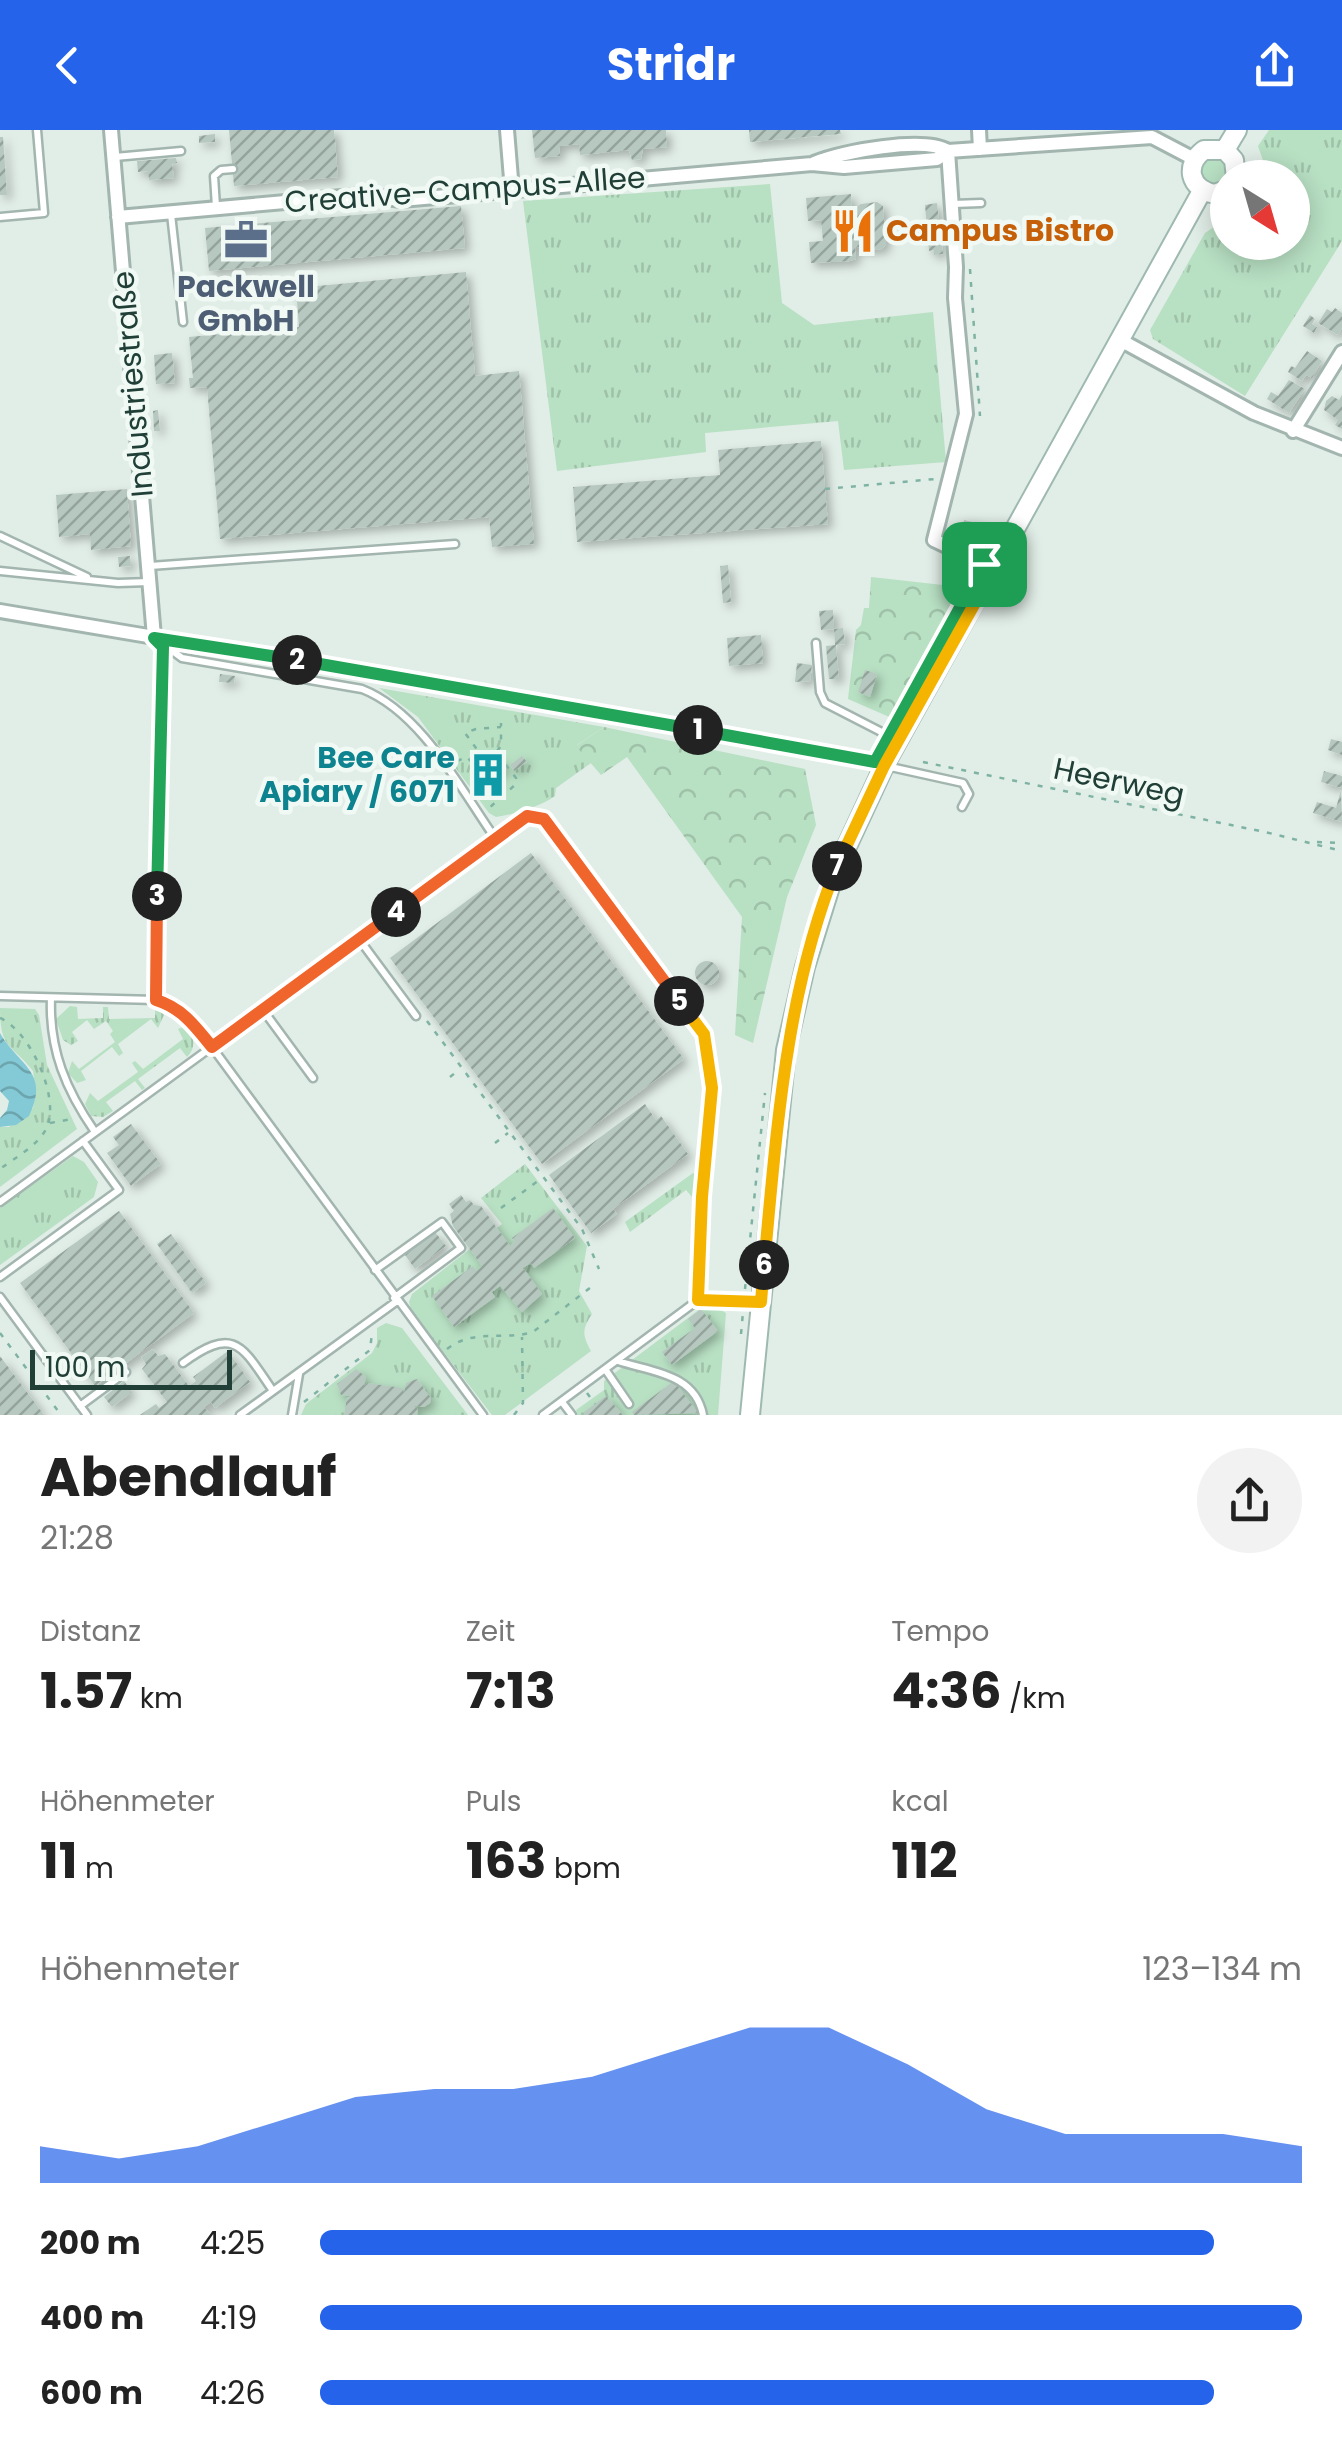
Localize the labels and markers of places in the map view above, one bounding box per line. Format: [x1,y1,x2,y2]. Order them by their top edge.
restaurant icon: Campus Bistro [829,207,877,255]
place label: Campus Bistro [886,209,1114,252]
office icon: Packwell GmbH [222,216,270,264]
place label: Packwell GmbH [177,265,315,342]
pin [942,522,1027,607]
pin: 2 [272,635,322,685]
pin: 1 [673,705,723,755]
place label: Bee Care Apiary / 6071 [259,736,455,813]
building icon: Bee Care Apiary / 6071 [464,751,512,799]
pin: 7 [812,841,862,891]
pin: 3 [132,871,182,921]
pin: 4 [371,887,421,937]
pin: 5 [654,976,704,1026]
pin: 6 [739,1240,789,1290]

